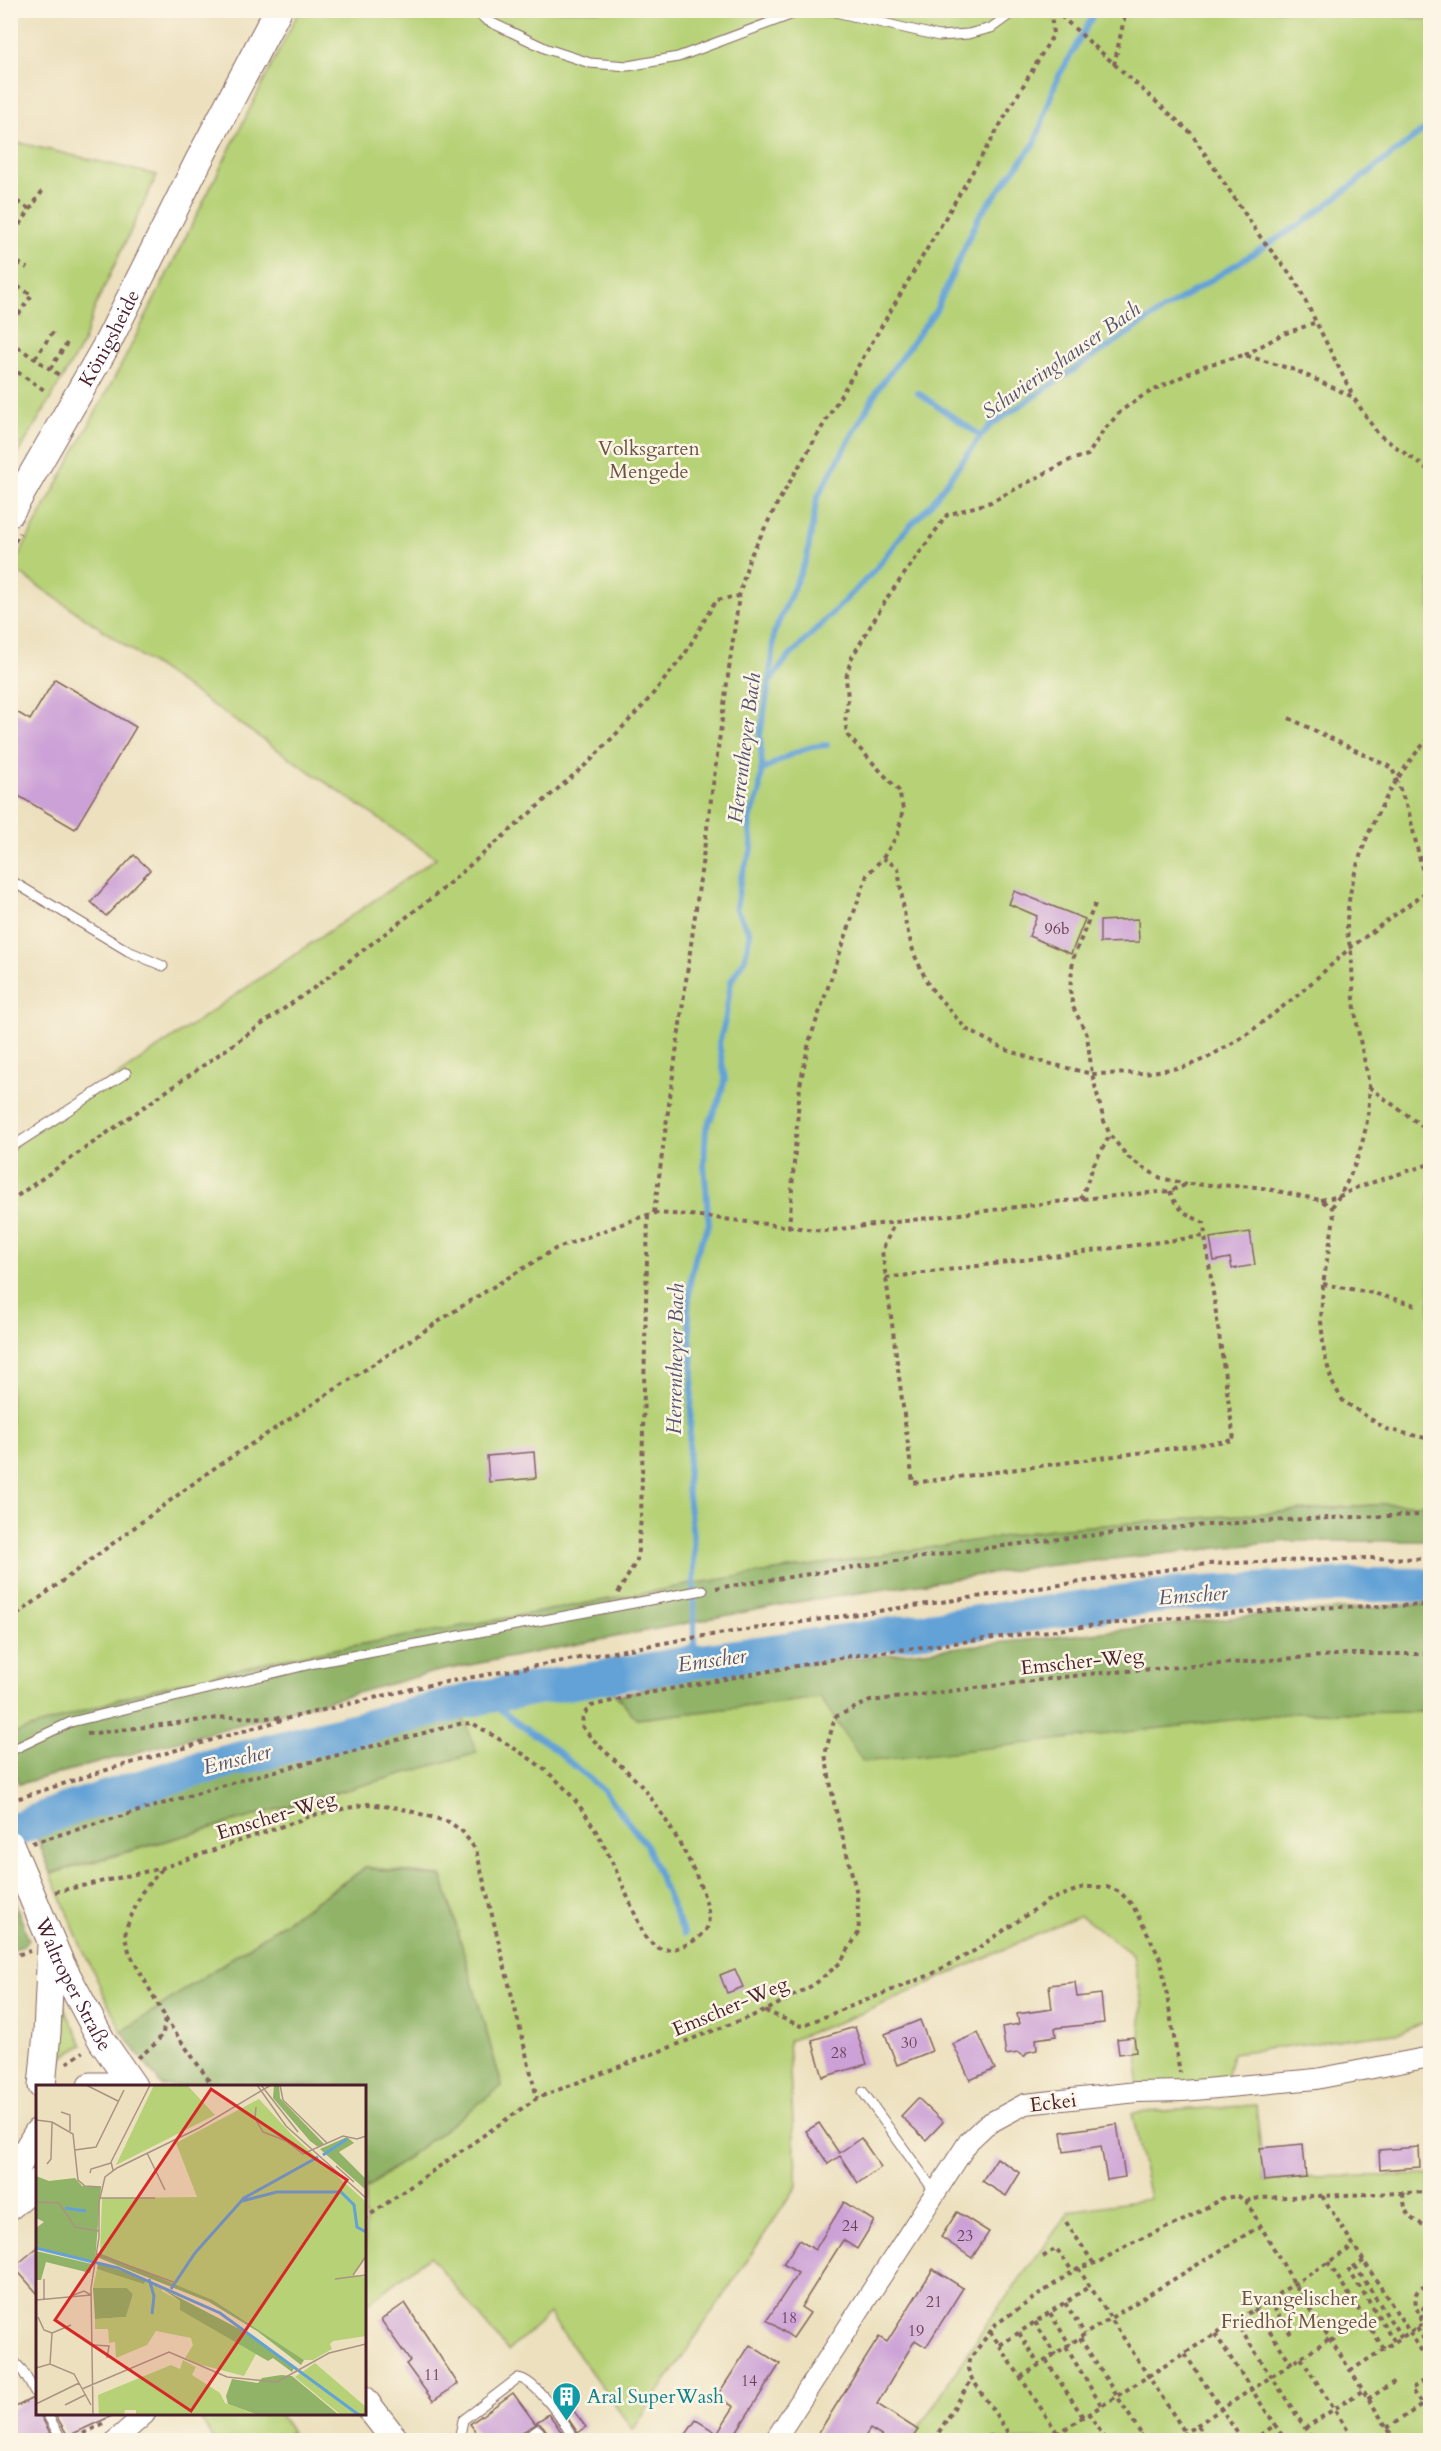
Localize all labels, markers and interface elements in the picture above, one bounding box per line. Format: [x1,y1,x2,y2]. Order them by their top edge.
street label: Königsheide [72,285,146,392]
water label: Schwieringhauser Bach [976,295,1146,426]
park label: Volksgarten Mengede [598,435,701,485]
water label: Herrentheyer Bach [721,671,768,825]
house number: 96b [1045,918,1069,940]
water label: Herrentheyer Bach [660,1283,691,1435]
water label: Emscher [1158,1579,1230,1612]
water label: Emscher [676,1641,749,1680]
street label: Emscher-Weg [1019,1642,1146,1681]
water label: Emscher [200,1737,275,1782]
street label: Emscher-Weg [213,1784,340,1846]
street label: Waltroper Straße [28,1912,118,2057]
street label: Emscher-Weg [668,1970,793,2043]
house number: 30 [901,2032,917,2054]
house number: 28 [831,2042,847,2064]
inset map [36,2085,366,2415]
street label: Eckei [1028,2086,1078,2119]
house number: 24 [842,2215,858,2237]
house number: 23 [957,2225,973,2247]
park label: Evangelischer Friedhof Mengede [1221,2285,1377,2335]
house number: 21 [926,2291,942,2313]
house number: 18 [781,2307,797,2329]
house number: 19 [908,2320,924,2342]
house number: 11 [424,2364,440,2386]
house number: 14 [741,2370,757,2392]
building icon: Aral SuperWash [550,2380,582,2422]
place label: Aral SuperWash [587,2383,724,2410]

